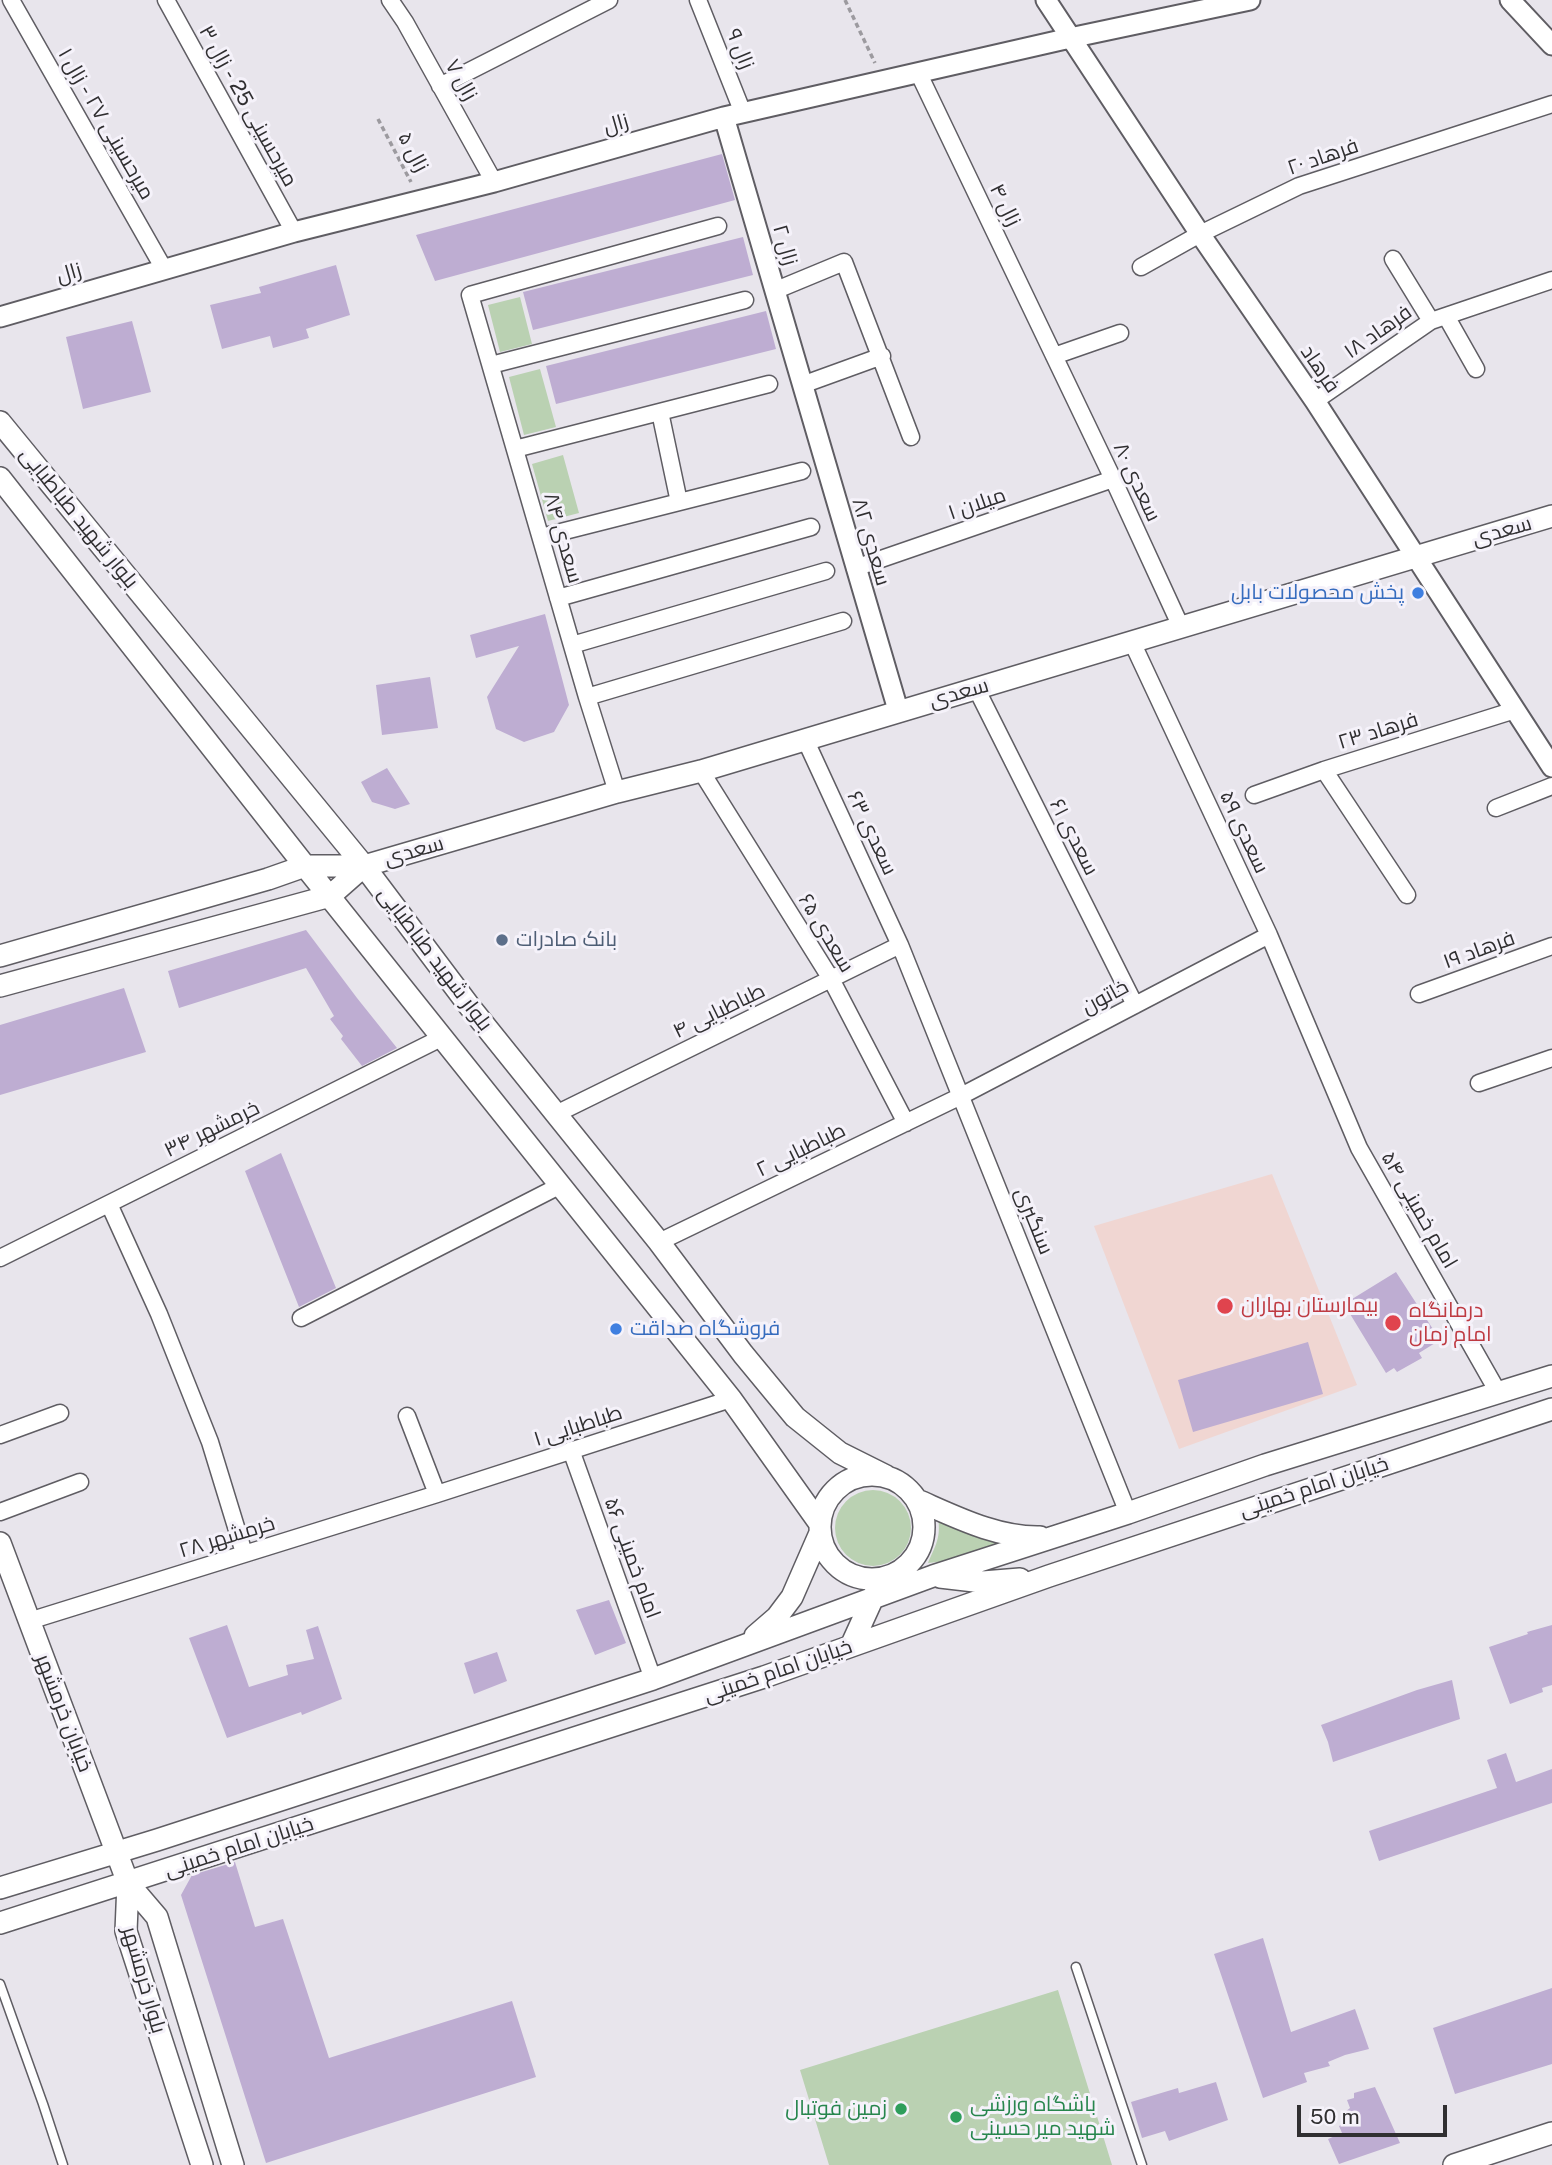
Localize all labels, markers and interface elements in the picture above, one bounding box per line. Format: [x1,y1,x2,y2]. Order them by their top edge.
street label: میرحسینی 25 - زال ۳ [193,21,303,191]
street label: زال ۹ [721,25,759,73]
street label: میرحسینی ۲۷ - زال ۱ [52,44,160,204]
street label: زال ۷ [439,55,483,105]
street label: زال [600,108,632,140]
street label: زال ۵ [392,128,434,176]
street label: فرهاد ۲۰ [1284,133,1362,181]
street label: زال ۴ [984,180,1026,230]
street label: زال ۲ [767,222,803,268]
street label: زال [53,257,85,289]
street label: فرهاد ۱۸ [1339,300,1417,364]
street label: فرهاد [1295,340,1345,398]
street label: سعدی ۸۰ [1108,439,1166,525]
street label: بلوار شهید طباطبایی [14,442,144,594]
street label: میلان ۱ [945,482,1009,526]
street label: سعدی ۸۴ [538,490,588,586]
street label: سعدی ۸۲ [846,495,896,589]
street label: سعدی [1469,511,1535,551]
place label: پخش محصولات بابل [1231,580,1404,606]
marker: پخش محصولات بابل [1410,585,1426,601]
street label: سعدی [926,673,992,713]
street label: فرهاد ۲۳ [1335,707,1421,755]
street label: سعدی ۶۳ [842,787,902,879]
street label: سعدی ۵۹ [1214,787,1274,877]
street label: سعدی ۶۱ [1044,795,1104,879]
street label: سعدی [381,831,447,871]
street label: بلوار شهید طباطبایی [372,882,498,1036]
street label: سعدی ۶۵ [793,889,859,977]
street label: فرهاد ۱۹ [1440,925,1518,975]
place label: بانک صادرات [516,927,617,953]
marker: بانک صادرات [494,932,510,948]
street label: خاتون [1077,974,1133,1020]
street label: طباطبایی ۴ [669,978,769,1044]
street label: خرمشهر ۳۴ [160,1095,264,1163]
street label: طباطبایی ۲ [752,1118,850,1182]
street label: امام خمینی ۵۴ [1375,1147,1463,1273]
street label: سنگبری [1009,1184,1059,1258]
place label: بیمارستان بهاران [1241,1293,1378,1319]
marker: بیمارستان بهاران [1215,1296,1235,1316]
place label: درمانگاه امام زمان [1409,1298,1492,1348]
marker: درمانگاه امام زمان [1383,1313,1403,1333]
place label: فروشگاه صداقت [630,1316,780,1342]
marker: فروشگاه صداقت [608,1321,624,1337]
street label: طباطبایی ۱ [530,1400,626,1452]
street label: خیابان امام خمینی [1236,1451,1392,1523]
street label: امام خمینی ۵۶ [598,1494,666,1622]
street label: خرمشهر ۲۸ [176,1510,278,1564]
street label: خیابان امام خمینی [701,1634,855,1708]
street label: خیابان خرمشهر [30,1650,98,1776]
street label: خیابان امام خمینی [161,1811,317,1883]
street label: بلوار خرمشهر [117,1924,171,2036]
place label: باشگاه ورزشی شهید میر حسینی [970,2092,1115,2142]
scale bar [1300,2092,1450,2136]
place label: زمین فوتبال [785,2096,887,2122]
marker: زمین فوتبال [893,2101,909,2117]
text: 50 m [1310,2104,1360,2129]
marker: باشگاه ورزشی شهید میر حسینی [948,2109,964,2125]

